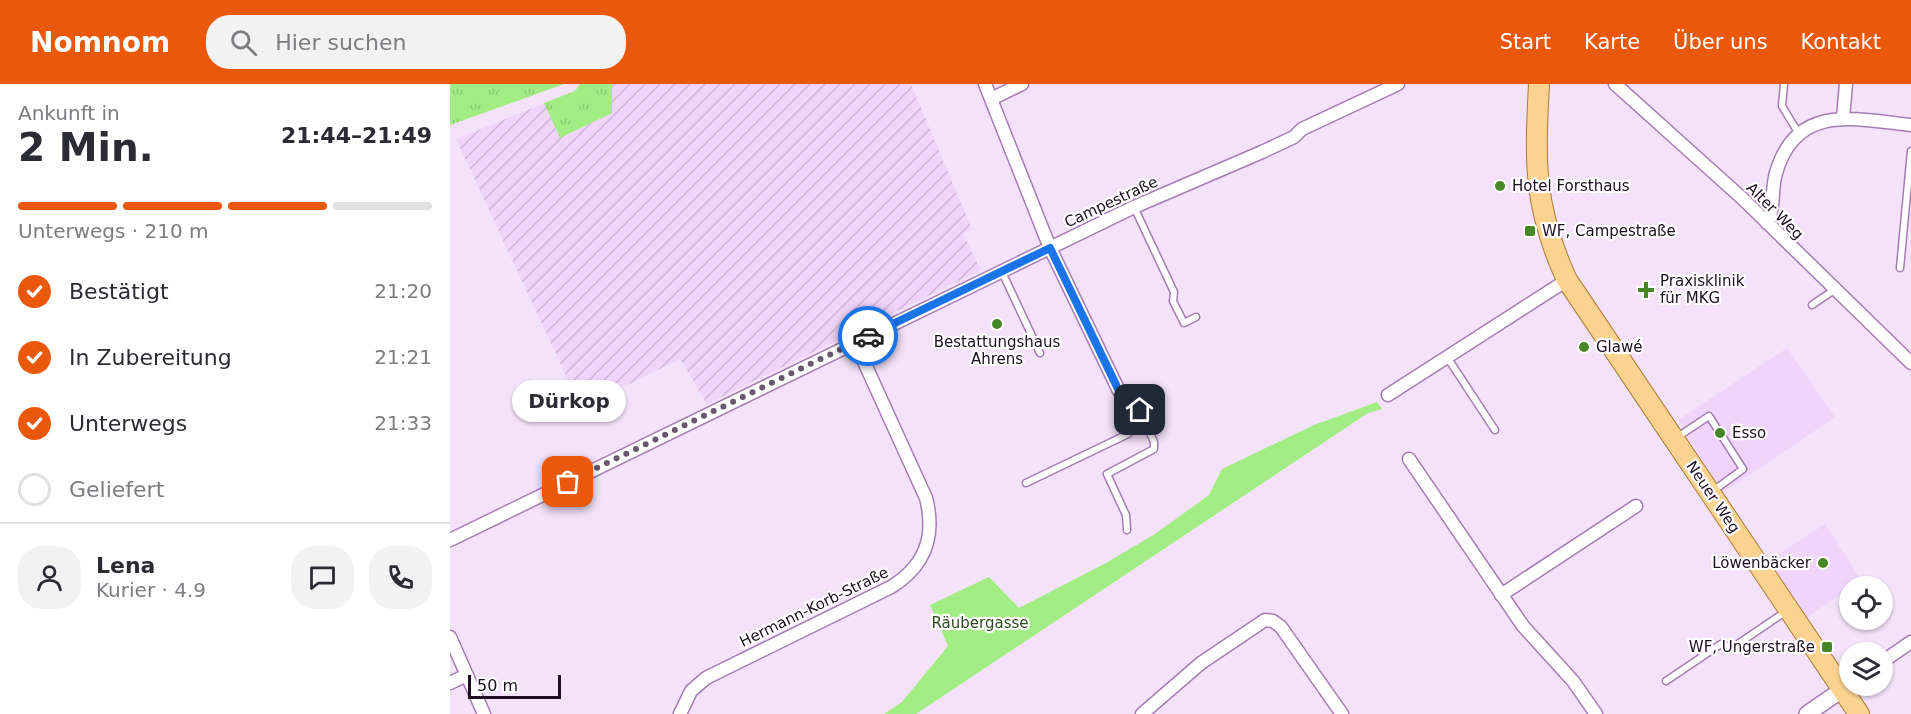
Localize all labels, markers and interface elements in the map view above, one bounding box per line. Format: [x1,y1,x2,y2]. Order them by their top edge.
search box [206,15,626,69]
text: Nomnom [30,26,170,59]
icon: search [227,26,260,59]
text: Hier suchen [275,30,406,55]
text: Start [1500,30,1551,54]
text: Karte [1584,30,1640,54]
text: Über uns [1673,30,1768,54]
text: Kontakt [1801,30,1881,54]
text: Ankunft in [18,101,120,125]
text: 21:44–21:49 [281,123,432,148]
text: 2 Min. [18,125,153,170]
street label: Campestraße [1062,173,1160,231]
place label: Hotel Forsthaus [1512,177,1630,195]
marker: Hotel Forsthaus [1493,179,1507,193]
street label: Alter Weg [1743,179,1807,243]
text: Unterwegs · 210 m [18,219,209,243]
place label: WF, Campestraße [1542,222,1676,240]
marker: WF, Campestraße [1523,224,1537,238]
place label: Praxisklinik für MKG [1660,272,1745,307]
icon: check [18,275,51,308]
text: Bestätigt [69,279,169,304]
text: 21:20 [374,279,432,303]
marker: Praxisklinik für MKG [1637,281,1655,299]
courier [838,306,898,366]
marker: Bestattungshaus Ahrens [990,317,1004,331]
icon: car [852,320,885,353]
place label: Bestattungshaus Ahrens [934,333,1060,368]
place label: Glawé [1596,338,1642,356]
marker: Glawé [1577,340,1591,354]
icon: check [18,341,51,374]
text: In Zubereitung [69,345,232,370]
text: 21:21 [374,345,432,369]
callout: Dürkop [511,380,625,422]
pin [1114,384,1165,435]
text: Dürkop [528,389,610,413]
icon: home [1123,393,1156,426]
icon: check [18,407,51,440]
text: Unterwegs [69,411,187,436]
text: 21:33 [374,411,432,435]
place label: Esso [1732,424,1766,442]
marker: Esso [1713,426,1727,440]
pin [542,456,593,507]
street label: Neuer Weg [1682,458,1744,536]
icon: bag [551,465,584,498]
text: Geliefert [69,477,164,502]
button: person [18,546,81,609]
button: chat [291,546,354,609]
button: phone [369,546,432,609]
text: Lena [96,553,155,578]
place label: Löwenbäcker [1712,554,1812,572]
marker: Löwenbäcker [1816,556,1830,570]
street label: Hermann-Korb-Straße [737,563,891,651]
map controls [1839,576,1893,696]
button: locate [1839,576,1893,630]
text: Kurier · 4.9 [96,578,206,602]
park label: Räubergasse [931,614,1029,632]
place label: WF, Ungerstraße [1689,638,1815,656]
marker: WF, Ungerstraße [1820,640,1834,654]
button: layers [1839,642,1893,696]
scale bar [468,672,561,700]
text: 50 m [477,676,518,695]

